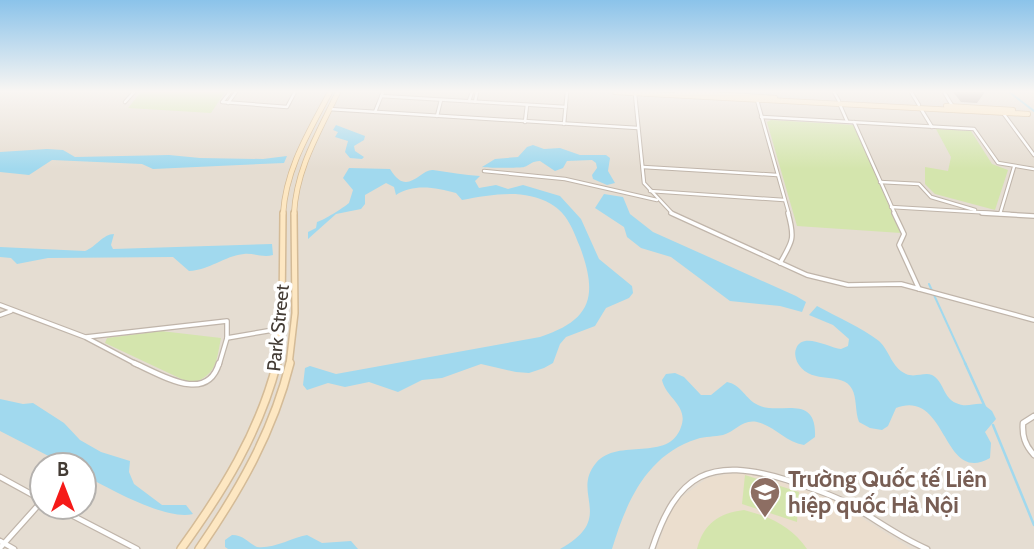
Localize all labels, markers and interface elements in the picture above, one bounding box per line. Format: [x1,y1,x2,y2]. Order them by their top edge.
street label: Park Street [262,283,294,373]
north arrow [28,451,98,521]
text: B [57,458,69,481]
place label: Trường Quốc tế Liên hiệp quốc Hà Nội [788,465,987,519]
school or university icon: Trường Quốc tế Liên hiệp quốc Hà Nội [748,475,782,519]

